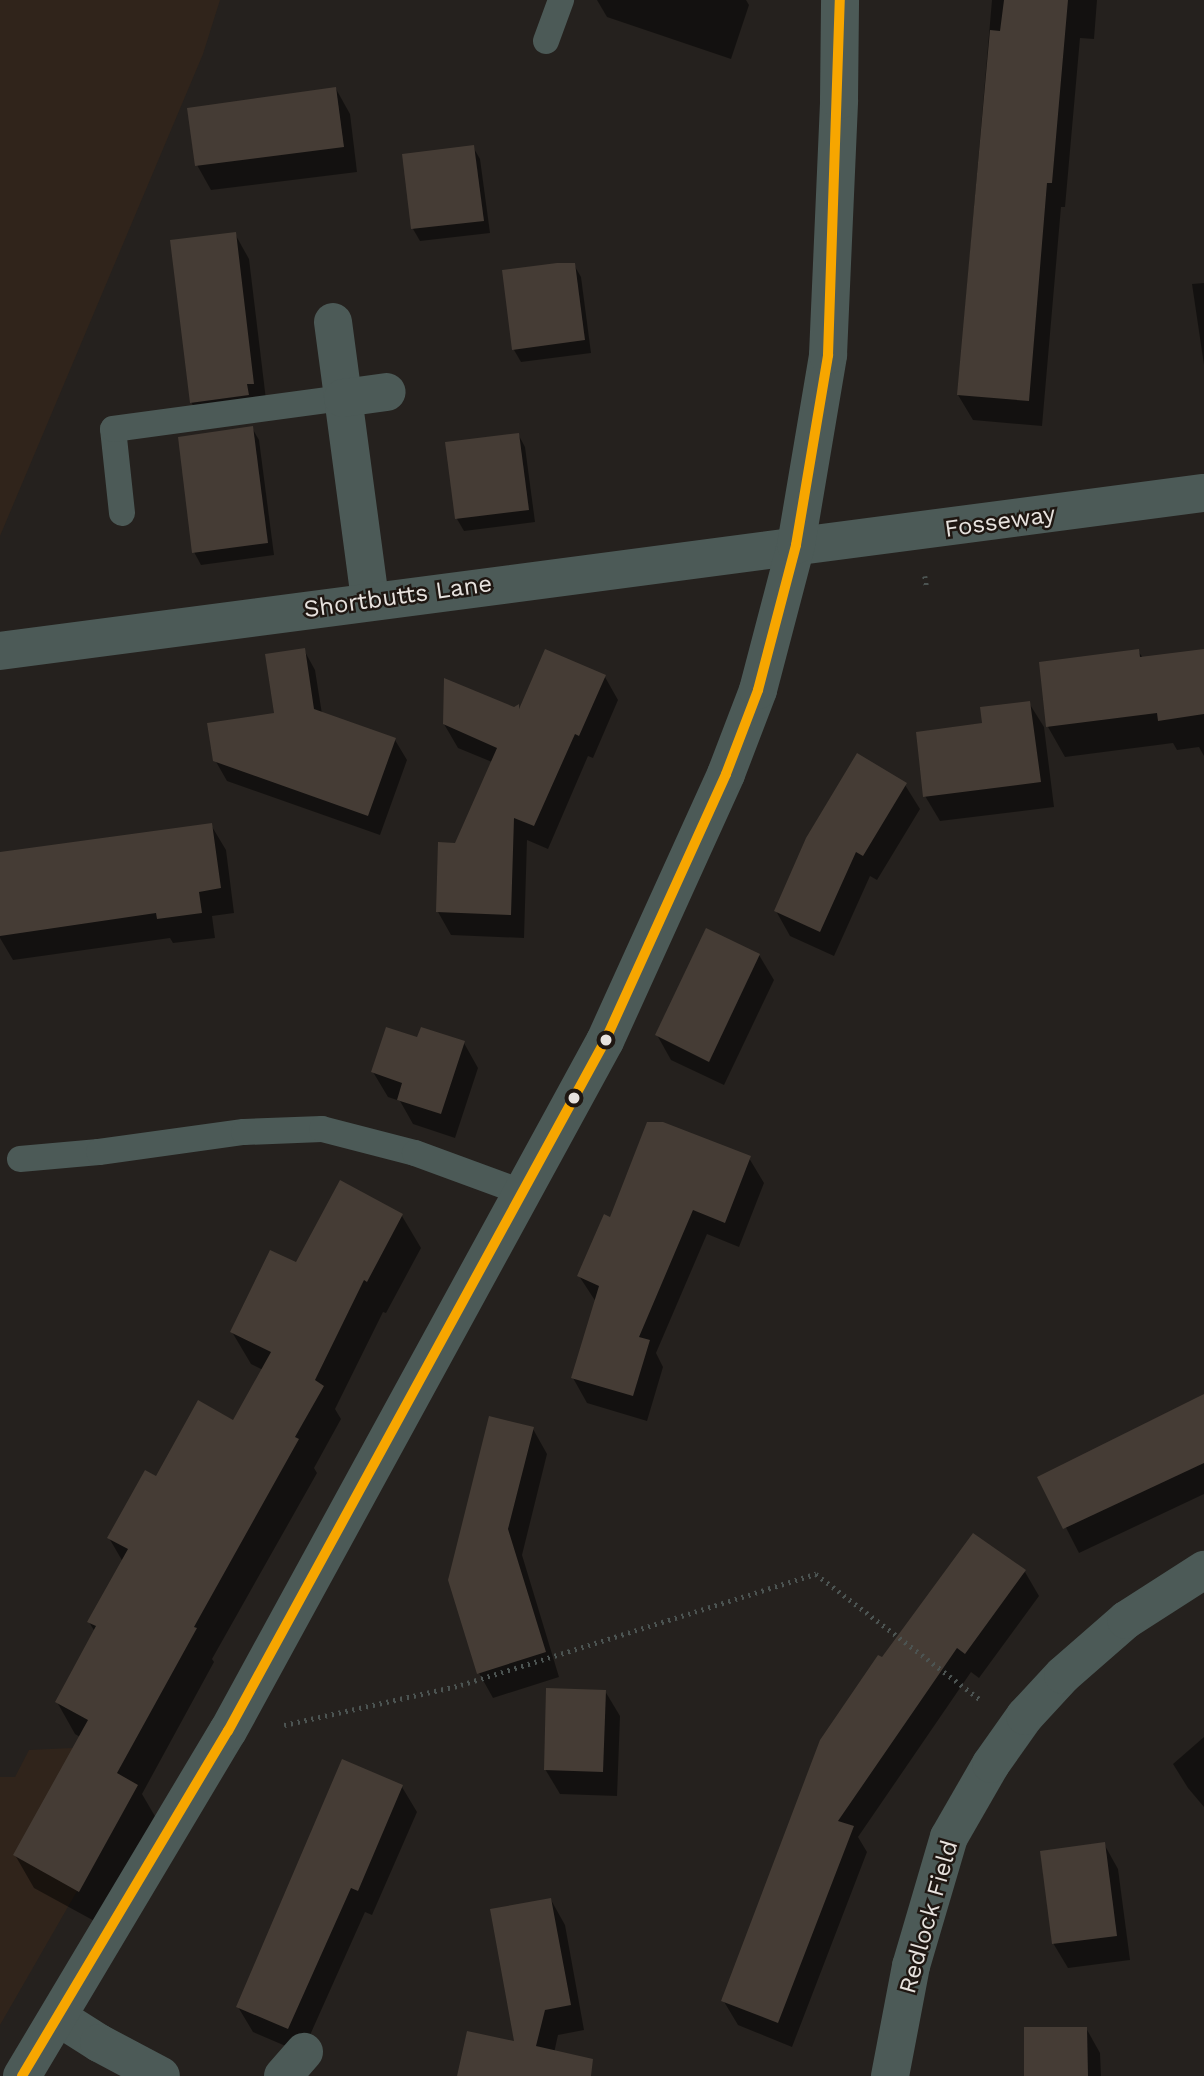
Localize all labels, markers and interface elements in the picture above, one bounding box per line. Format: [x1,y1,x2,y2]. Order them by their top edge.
street label: Fosseway [943,500,1057,544]
street label: Shortbutts Lane [302,570,494,624]
unlabelled marker [599,1033,613,1047]
unlabelled marker [567,1091,581,1105]
street label: Redlock Field [893,1837,965,1997]

